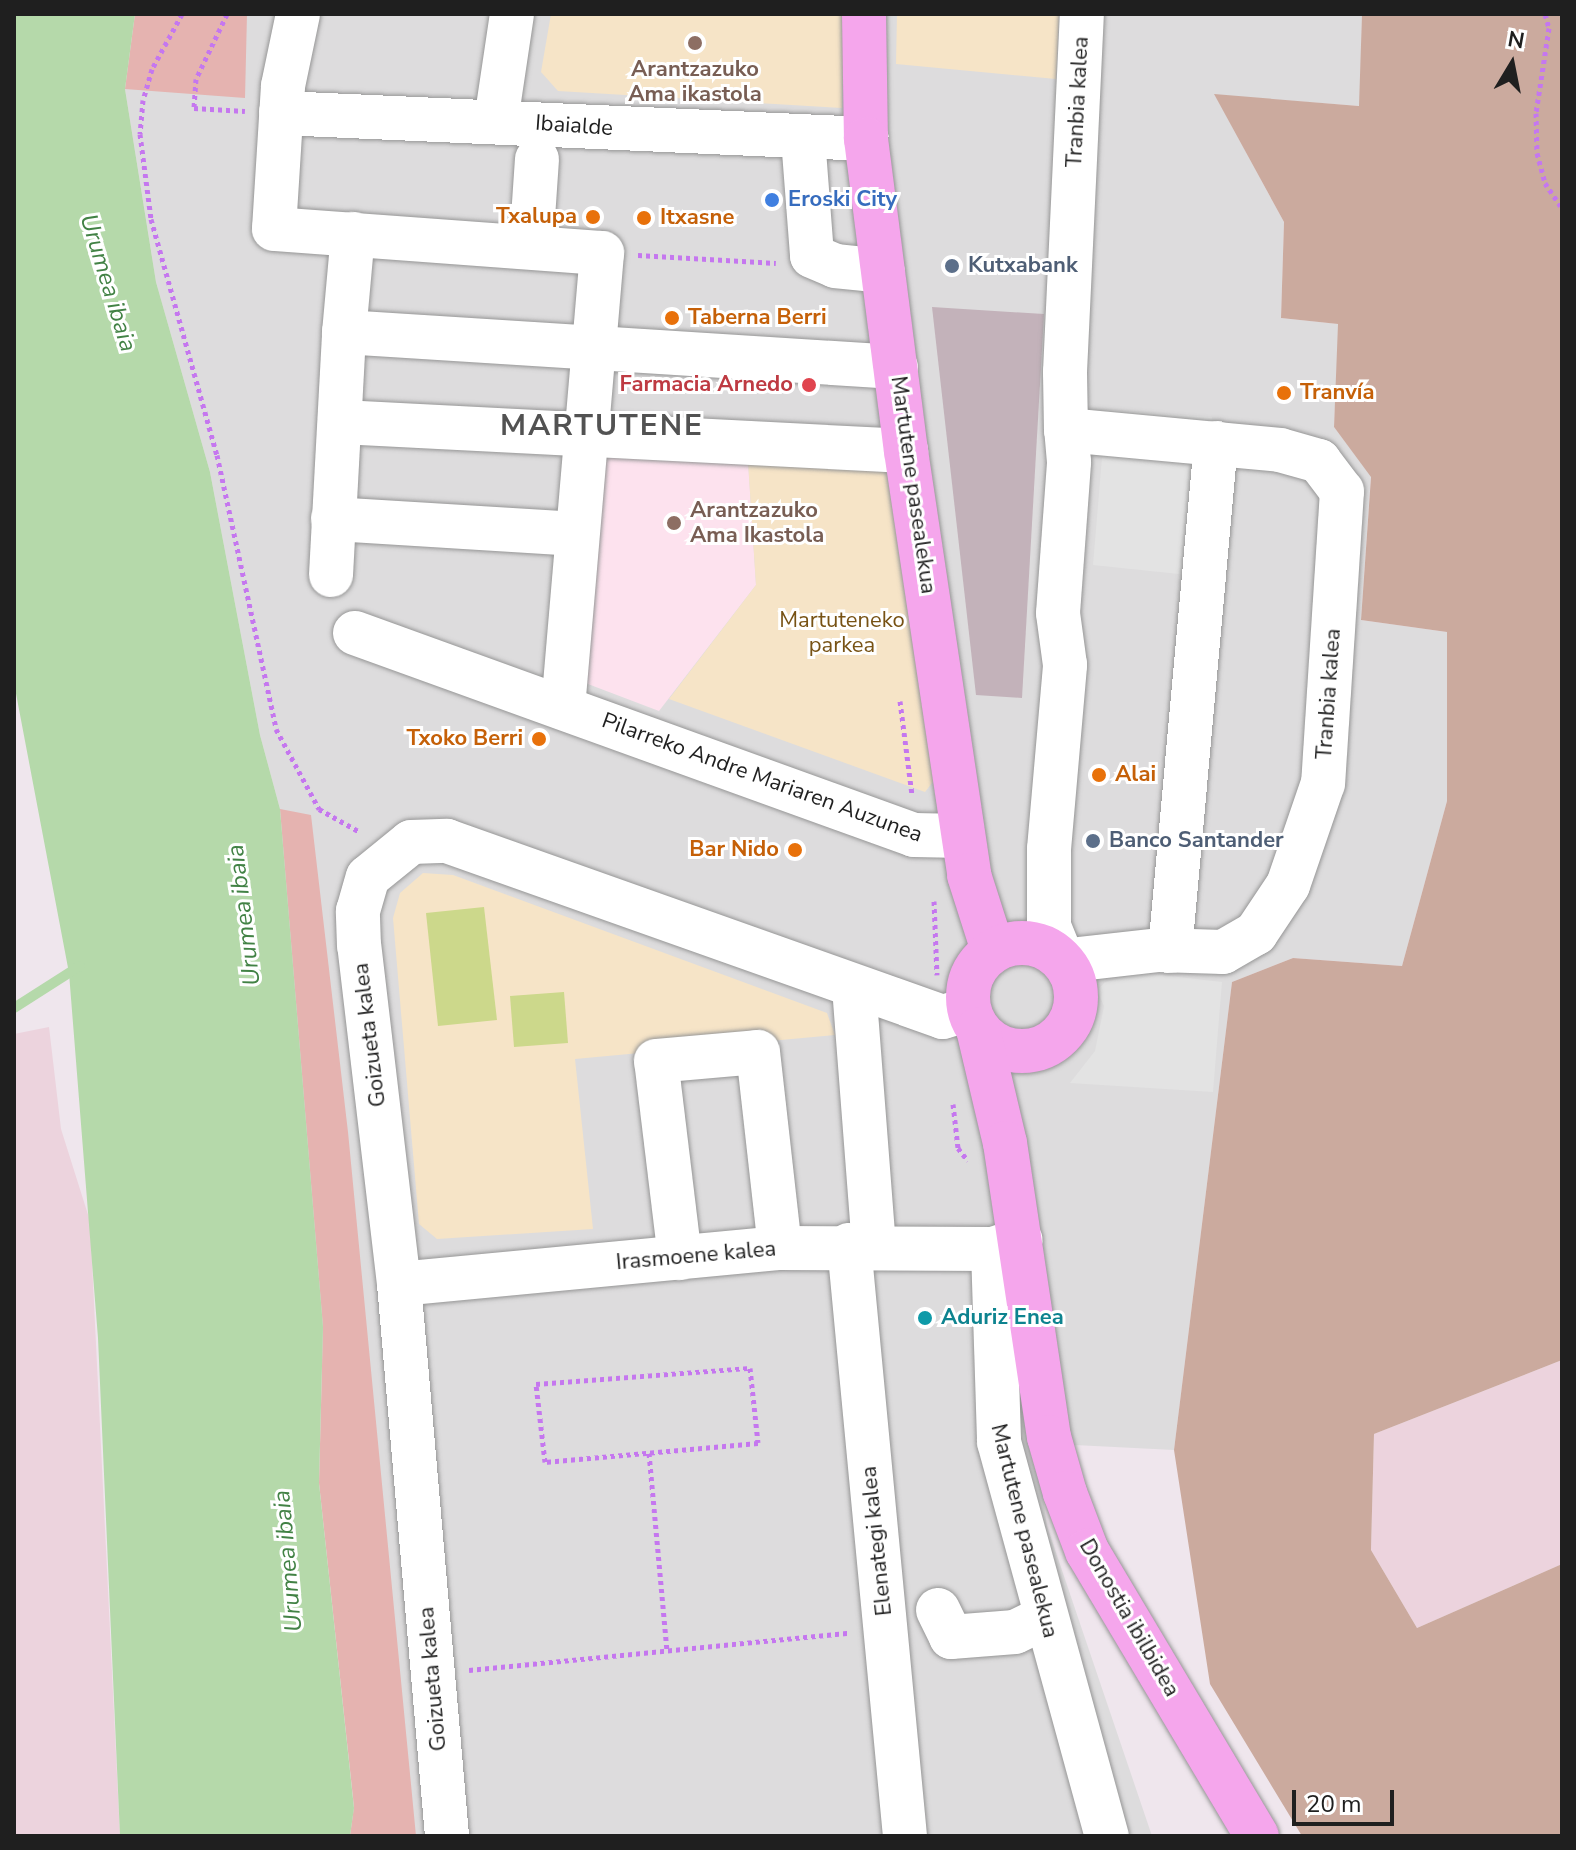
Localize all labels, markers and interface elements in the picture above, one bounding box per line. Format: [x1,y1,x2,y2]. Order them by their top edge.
north arrow [1472,24,1552,104]
text: N [1505,24,1527,57]
marker: Arantzazuko Ama ikastola [686,34,704,52]
street label: Tranbia kalea [1061,36,1095,168]
place label: Arantzazuko Ama ikastola [628,56,762,108]
street label: Ibaialde [534,110,614,142]
place label: Eroski City [788,187,897,213]
marker: Eroski City [763,191,781,209]
place label: Txalupa [496,204,577,230]
place label: Itxasne [660,205,734,231]
marker: Txalupa [584,208,602,226]
marker: Itxasne [635,209,653,227]
water label: Urumea ibaia [73,211,143,355]
place label: Kutxabank [968,253,1078,279]
marker: Kutxabank [943,257,961,275]
place label: Taberna Berri [688,305,826,331]
marker: Taberna Berri [663,309,681,327]
place label: Farmacia Arnedo [619,372,793,398]
street label: Martutene pasealekua [885,374,941,596]
marker: Farmacia Arnedo [800,376,818,394]
place label: Tranvía [1300,380,1374,406]
marker: Tranvía [1275,384,1293,402]
district label: MARTUTENE [500,408,704,444]
place label: Arantzazuko Ama Ikastola [690,497,824,548]
marker: Arantzazuko Ama Ikastola [665,514,683,532]
park label: Martuteneko parkea [779,607,905,658]
street label: Tranbia kalea [1311,628,1347,760]
street label: Pilarreko Andre Mariaren Auzunea [598,708,926,848]
place label: Txoko Berri [407,726,523,752]
marker: Txoko Berri [530,730,548,748]
place label: Alai [1115,762,1156,788]
marker: Alai [1090,766,1108,784]
place label: Banco Santander [1109,828,1284,854]
marker: Banco Santander [1084,832,1102,850]
place label: Bar Nido [689,837,779,863]
marker: Bar Nido [786,841,804,859]
water label: Urumea ibaia [221,843,267,987]
street label: Goizueta kalea [348,962,392,1108]
street label: Irasmoene kalea [615,1236,777,1276]
place label: Aduriz Enea [941,1305,1064,1331]
marker: Aduriz Enea [916,1309,934,1327]
street label: Martutene pasealekua [985,1421,1063,1641]
street label: Elenategi kalea [856,1465,898,1617]
water label: Urumea ibaia [267,1489,309,1633]
street label: Donostia ibilbidea [1073,1535,1185,1701]
street label: Goizueta kalea [414,1606,452,1752]
scale bar [1296,1774,1398,1824]
text: 20 m [1306,1788,1362,1820]

